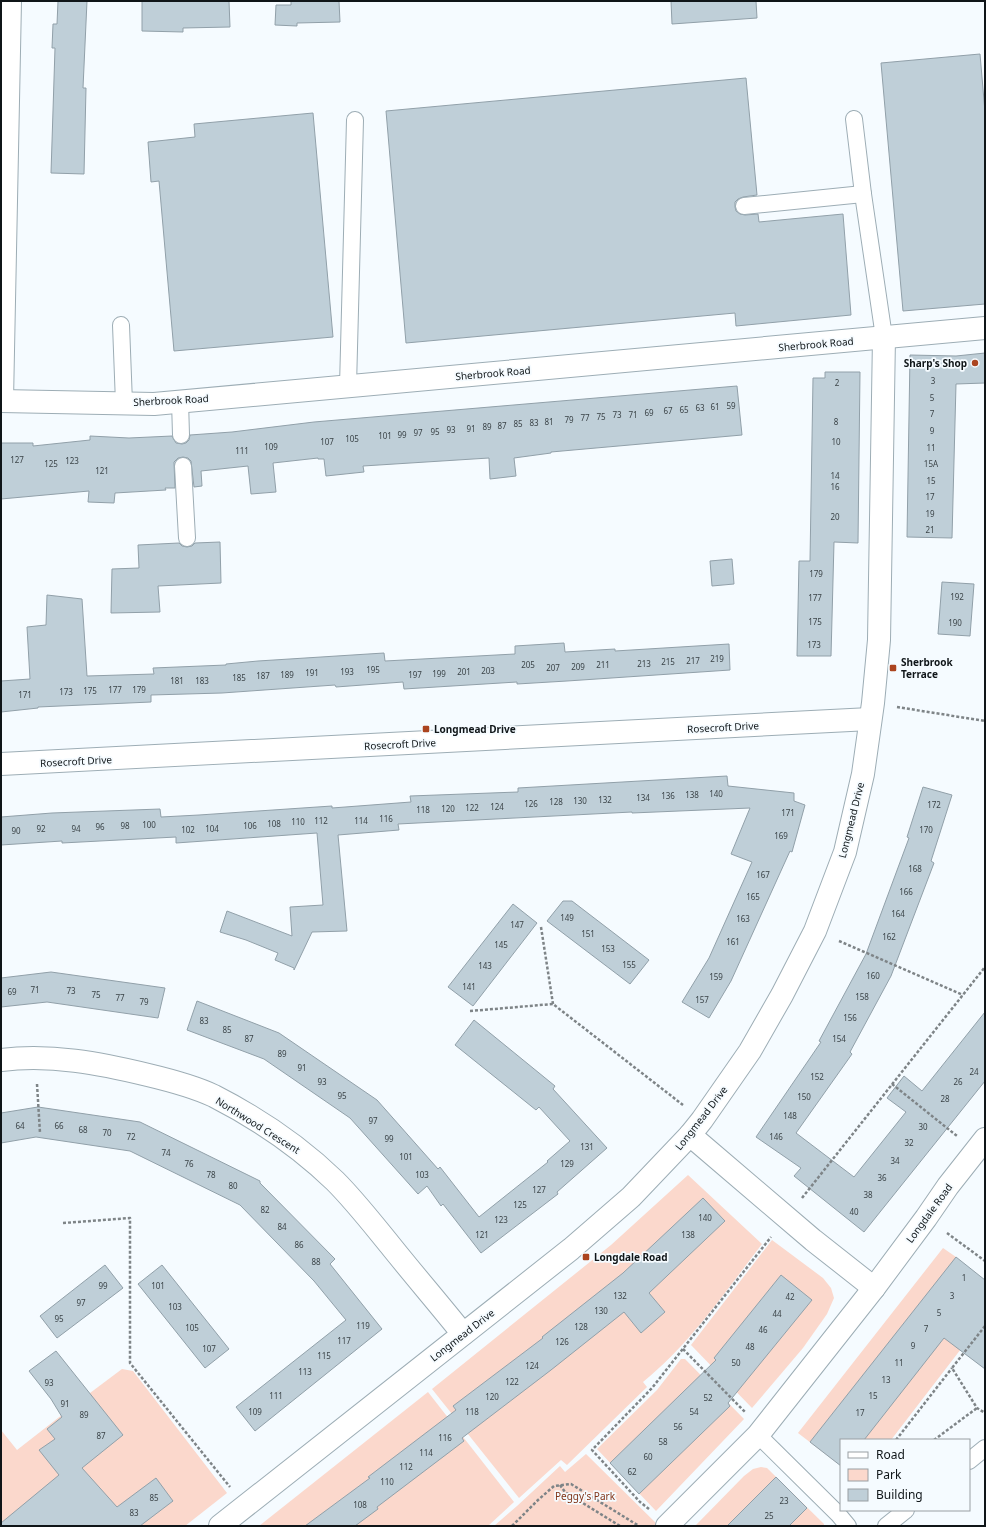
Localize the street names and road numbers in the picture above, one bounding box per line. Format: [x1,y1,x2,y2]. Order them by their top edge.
street label: Sherbrook Road [778,334,854,354]
street label: Sherbrook Road [455,363,531,383]
street label: Sherbrook Road [133,391,209,409]
street label: Rosecroft Drive [687,718,760,736]
street label: Rosecroft Drive [364,735,437,753]
street label: Rosecroft Drive [40,752,113,770]
street label: Longmead Drive [835,780,867,859]
street label: Longmead Drive [672,1083,731,1153]
street label: Northwood Crescent [213,1093,303,1157]
street label: Longdale Road [903,1180,955,1246]
street label: Longmead Drive [427,1305,497,1364]

